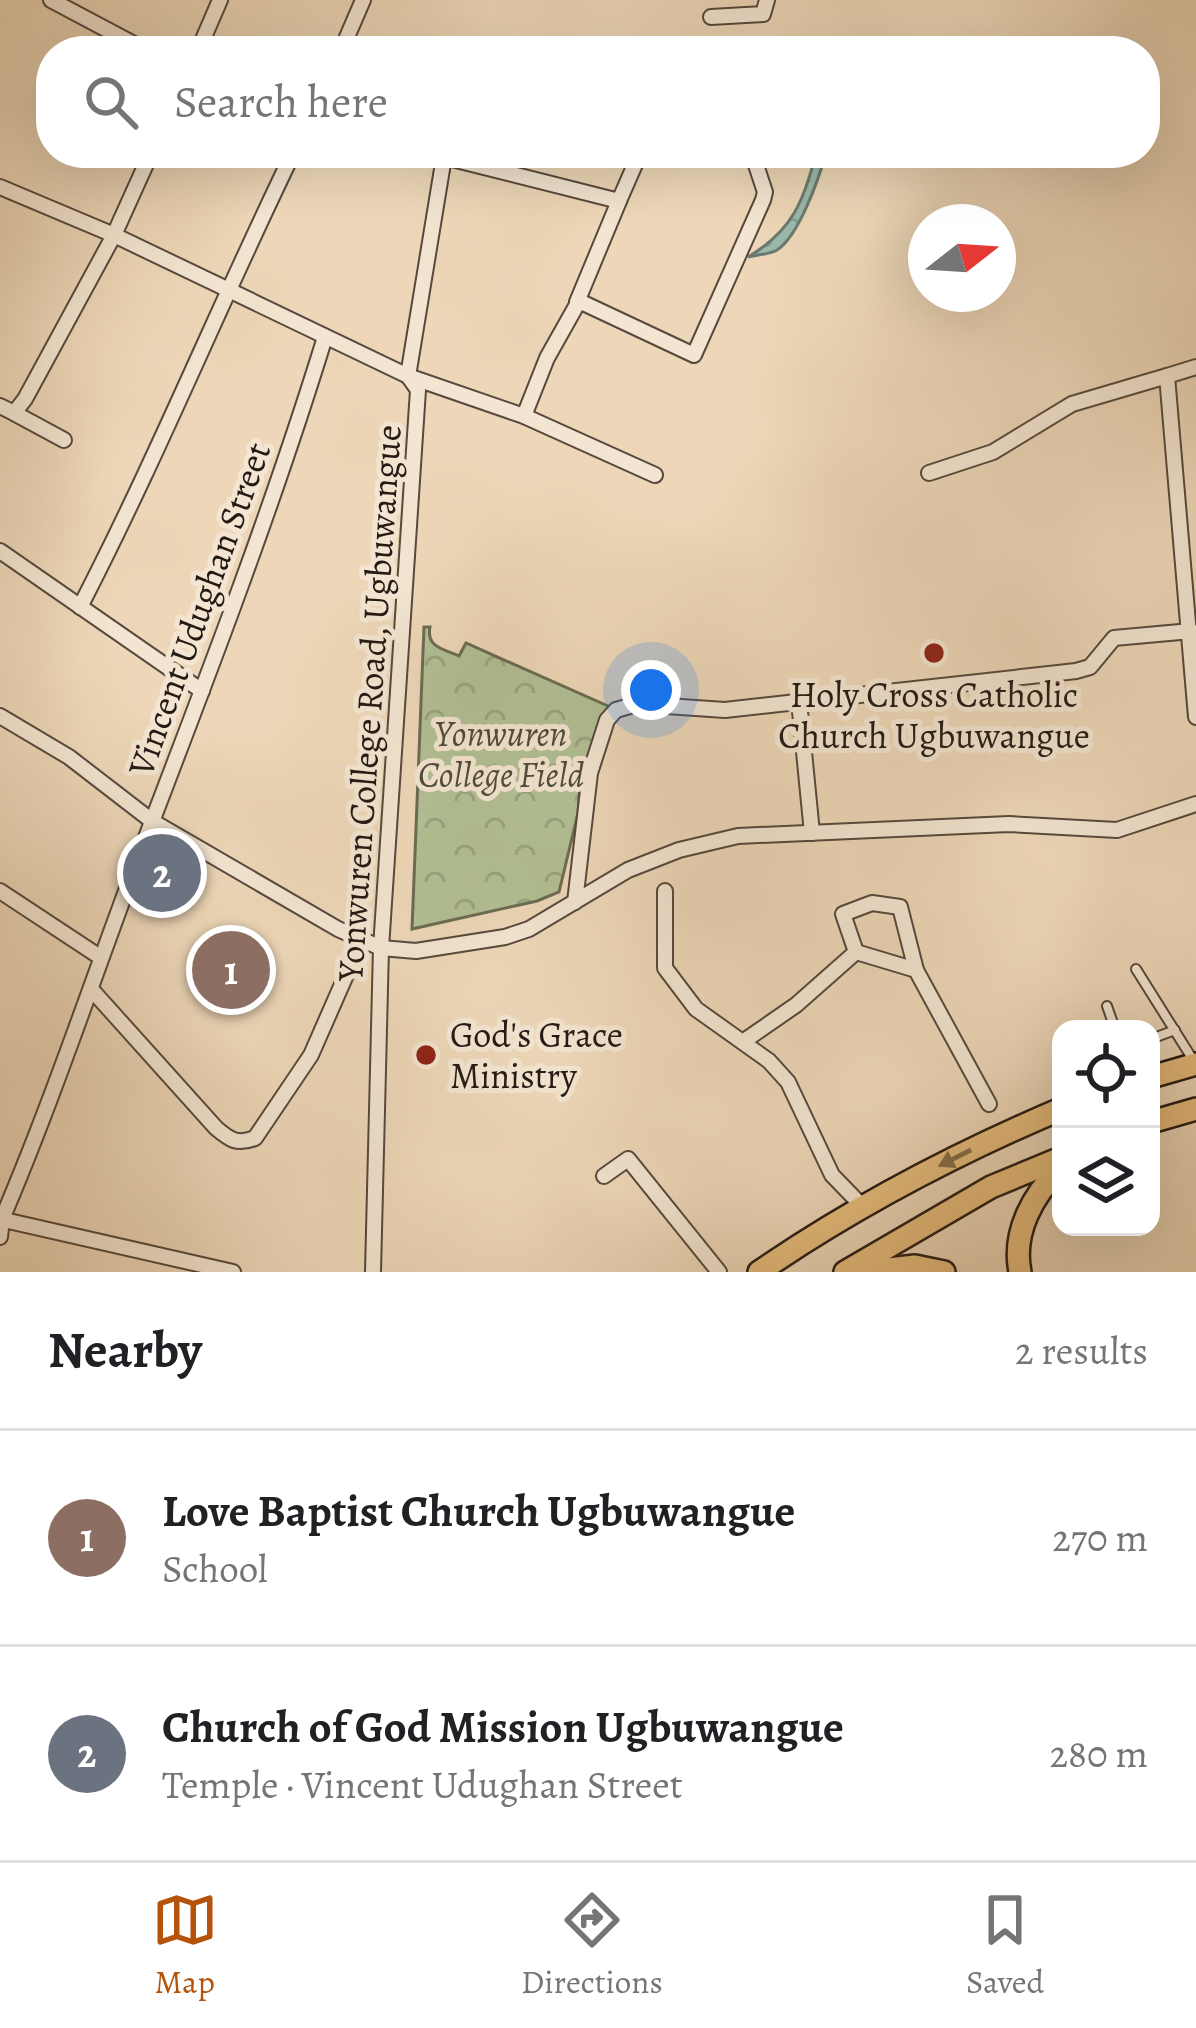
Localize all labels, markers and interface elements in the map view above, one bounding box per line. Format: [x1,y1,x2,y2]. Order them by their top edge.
search box [36,36,1160,168]
icon: search [78,69,144,135]
text: Search here [174,71,388,133]
north arrow [908,204,1016,312]
street label: Yonwuren College Road, Ugbuwangue [325,423,413,984]
street label: Vincent Udughan Street [115,435,282,784]
marker: Holy Cross Catholic Church Ugbuwangue [921,640,947,666]
your location [621,660,681,720]
place label: Holy Cross Catholic Church Ugbuwangue [778,670,1090,760]
park label: Yonwuren College Field [418,709,584,799]
pin: 2 [123,828,201,918]
pin: 1 [192,925,270,1015]
place label: God's Grace Ministry [450,1010,623,1100]
map controls [1052,1020,1160,1236]
button: locate [1052,1020,1160,1128]
marker: God's Grace Ministry [413,1042,439,1068]
button: layers [1052,1128,1160,1236]
one-way arrow [937,1148,972,1168]
text: Nearby [48,1315,202,1385]
text: 2 results [1015,1324,1148,1377]
text: Love Baptist Church Ugbuwangue [162,1480,795,1542]
text: 1 [80,1511,94,1564]
text: 270 m [1052,1511,1148,1564]
text: School [162,1542,268,1595]
text: Church of God Mission Ugbuwangue [162,1696,844,1758]
text: 2 [78,1727,96,1780]
text: 280 m [1050,1727,1148,1780]
text: Temple · Vincent Udughan Street [162,1758,683,1811]
tab: Map [152,1887,218,2004]
tab: Directions [521,1887,663,2004]
tab: Saved [966,1887,1044,2004]

